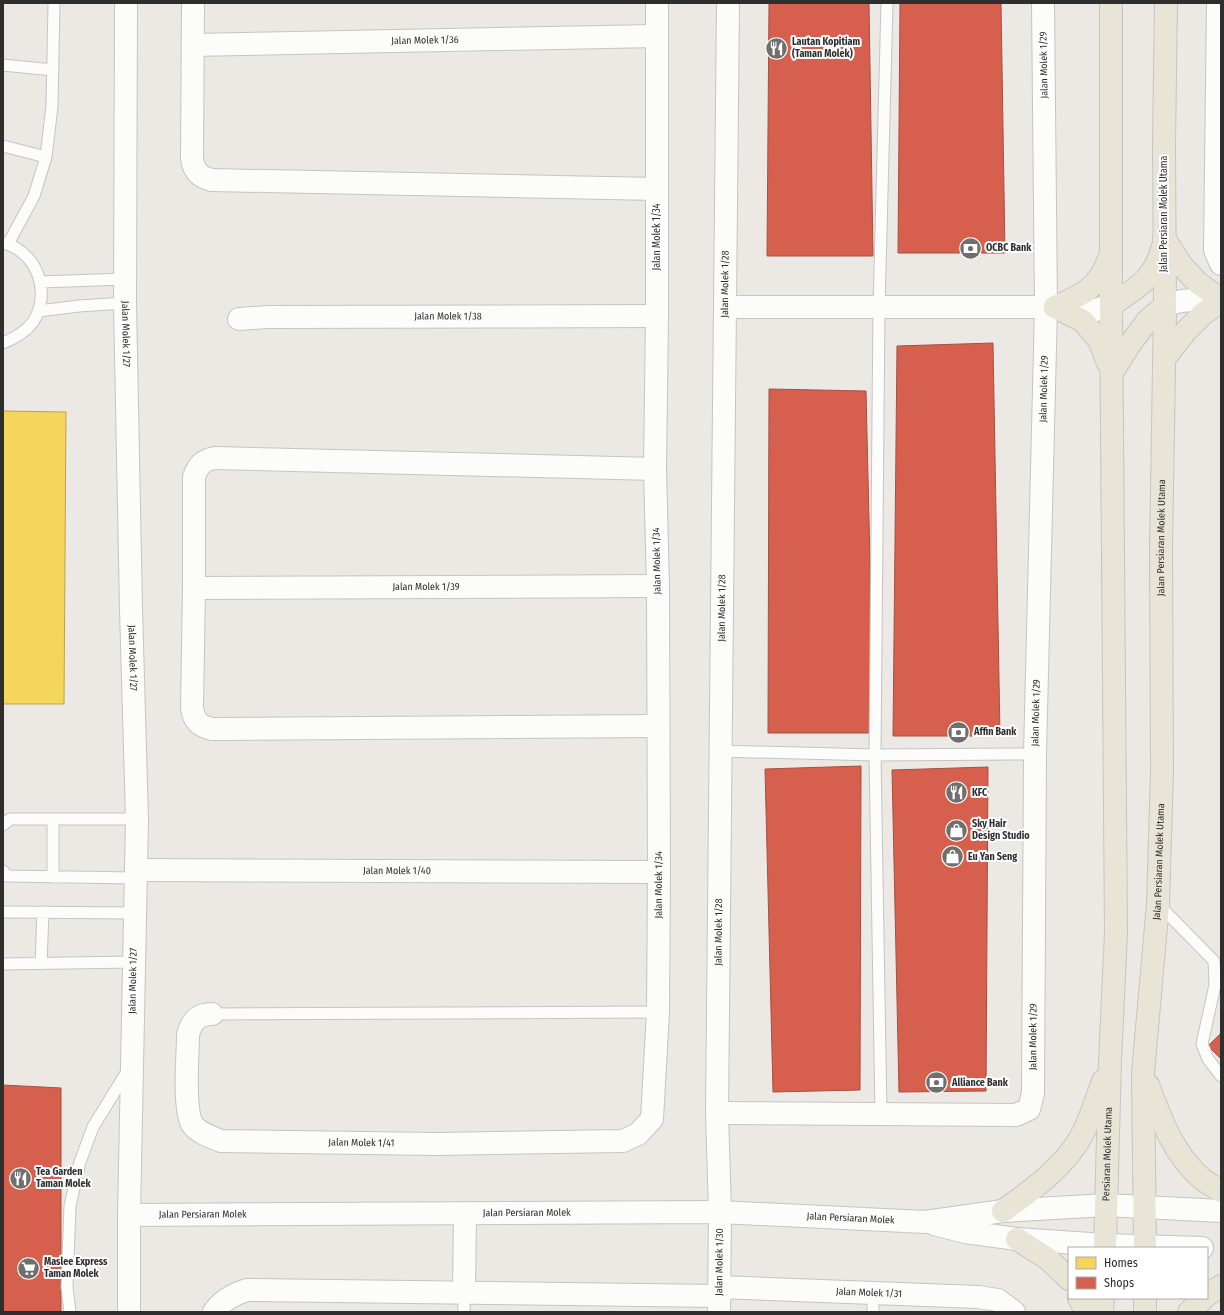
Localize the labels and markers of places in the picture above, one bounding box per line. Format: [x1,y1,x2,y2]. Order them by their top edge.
restaurant icon: Lautan Kopitiam (Taman Molek) [763,35,789,61]
place label: Lautan Kopitiam (Taman Molek) [792,36,861,60]
bank icon: OCBC Bank [958,235,984,261]
place label: OCBC Bank [986,242,1032,254]
bank icon: Affin Bank [945,719,971,745]
place label: Affin Bank [973,726,1017,738]
restaurant icon: KFC [943,780,969,806]
place label: KFC [972,787,988,799]
shop icon: Sky Hair Design Studio [944,817,970,843]
place label: Sky Hair Design Studio [972,818,1030,842]
shop icon: Eu Yan Seng [939,844,965,870]
place label: Eu Yan Seng [968,851,1017,863]
bank icon: Alliance Bank [923,1070,949,1096]
place label: Alliance Bank [951,1077,1009,1089]
restaurant icon: Tea Garden Taman Molek [8,1165,34,1191]
place label: Tea Garden Taman Molek [36,1166,92,1190]
supermarket icon: Maslee Express Taman Molek [16,1255,42,1281]
place label: Maslee Express Taman Molek [44,1256,108,1280]

